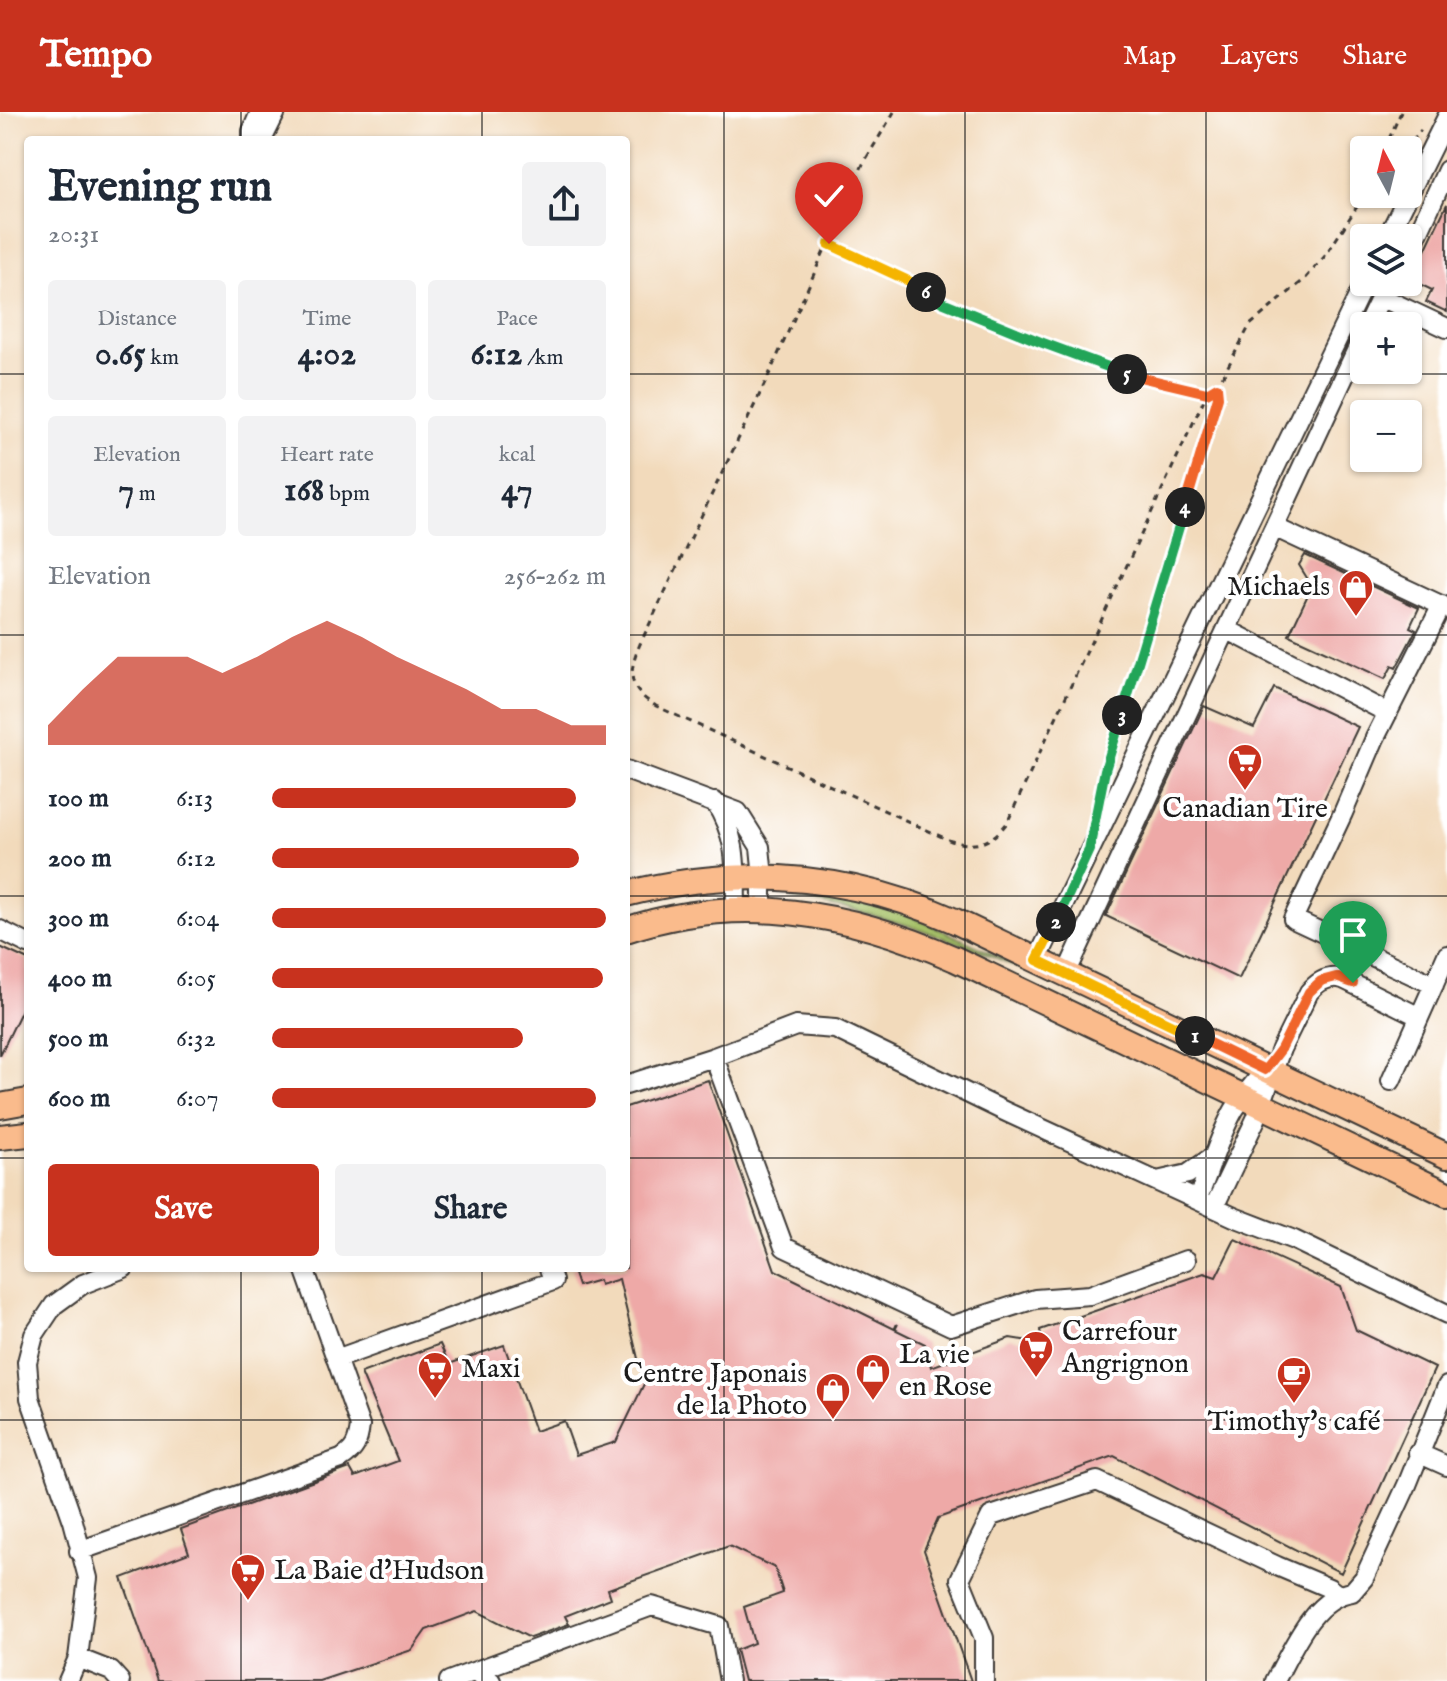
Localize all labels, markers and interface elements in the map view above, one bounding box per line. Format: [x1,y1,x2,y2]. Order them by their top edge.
text: Tempo [40,32,152,80]
text: Map [1123,39,1176,74]
text: Layers [1220,39,1299,74]
text: Share [1343,39,1407,74]
north arrow [1350,136,1422,208]
map controls [1350,136,1422,472]
text: Evening run [48,160,272,216]
button: share [522,162,606,246]
pin [795,162,863,244]
icon: check [807,174,851,218]
text: 20:31 [48,218,99,251]
button: layers [1350,224,1422,296]
pin: 6 [906,272,946,312]
text: 6 [921,278,931,306]
text: Distance [97,305,177,333]
text: Time [303,305,351,333]
text: Pace [496,305,538,333]
button: + [1350,312,1422,384]
text: 0.65 [95,333,146,376]
text: 4:02 [298,333,356,376]
text: 6:12 [470,333,522,376]
text: km [146,344,179,372]
text: /km [522,344,564,372]
pin: 5 [1107,354,1147,394]
text: 5 [1123,360,1131,388]
button: − [1350,400,1422,472]
text: Elevation [93,441,181,469]
text: Heart rate [280,441,374,469]
text: kcal [499,441,535,469]
text: 7 [118,469,134,512]
text: 168 [284,469,324,512]
text: 47 [501,469,533,512]
text: m [134,480,156,508]
text: bpm [324,480,370,508]
pin: 4 [1165,487,1205,527]
text: 4 [1180,493,1190,521]
text: Elevation [48,560,151,593]
text: 256–262 m [504,560,606,593]
shop icon: Michaels [1337,568,1375,618]
place label: Michaels [1227,570,1330,605]
pin: 3 [1102,695,1142,735]
text: 3 [1118,701,1126,729]
supermarket icon: Canadian Tire [1226,742,1264,792]
text: 100 m [48,782,109,815]
text: 6:13 [176,782,213,815]
place label: Canadian Tire [1162,792,1328,827]
text: 200 m [48,842,112,875]
text: 6:12 [176,842,216,875]
pin [1319,901,1387,983]
text: 300 m [48,902,109,935]
text: 6:04 [176,902,219,935]
pin: 2 [1036,902,1076,942]
text: 2 [1051,908,1061,936]
icon: arrive [1331,913,1375,957]
text: 400 m [48,962,112,995]
text: 6:05 [176,962,216,995]
pin: 1 [1175,1016,1215,1056]
text: 500 m [48,1022,109,1055]
text: 6:32 [176,1022,216,1055]
text: 1 [1191,1022,1199,1050]
text: 600 m [48,1082,110,1115]
text: 6:07 [176,1082,219,1115]
button: Save [48,1164,319,1256]
button: Share [335,1164,606,1256]
place label: Carrefour Angrignon [1061,1315,1189,1382]
supermarket icon: Carrefour Angrignon [1017,1329,1055,1379]
place label: La vie en Rose [899,1338,992,1405]
supermarket icon: Maxi [416,1350,454,1400]
place label: Maxi [461,1352,521,1387]
shop icon: La vie en Rose [854,1352,892,1402]
cafe icon: Timothy's café [1275,1355,1313,1405]
place label: Centre Japonais de la Photo [623,1357,807,1424]
shop icon: Centre Japonais de la Photo [814,1371,852,1421]
place label: Timothy's café [1208,1405,1381,1440]
supermarket icon: La Baie d'Hudson [229,1552,267,1602]
place label: La Baie d'Hudson [274,1554,485,1589]

